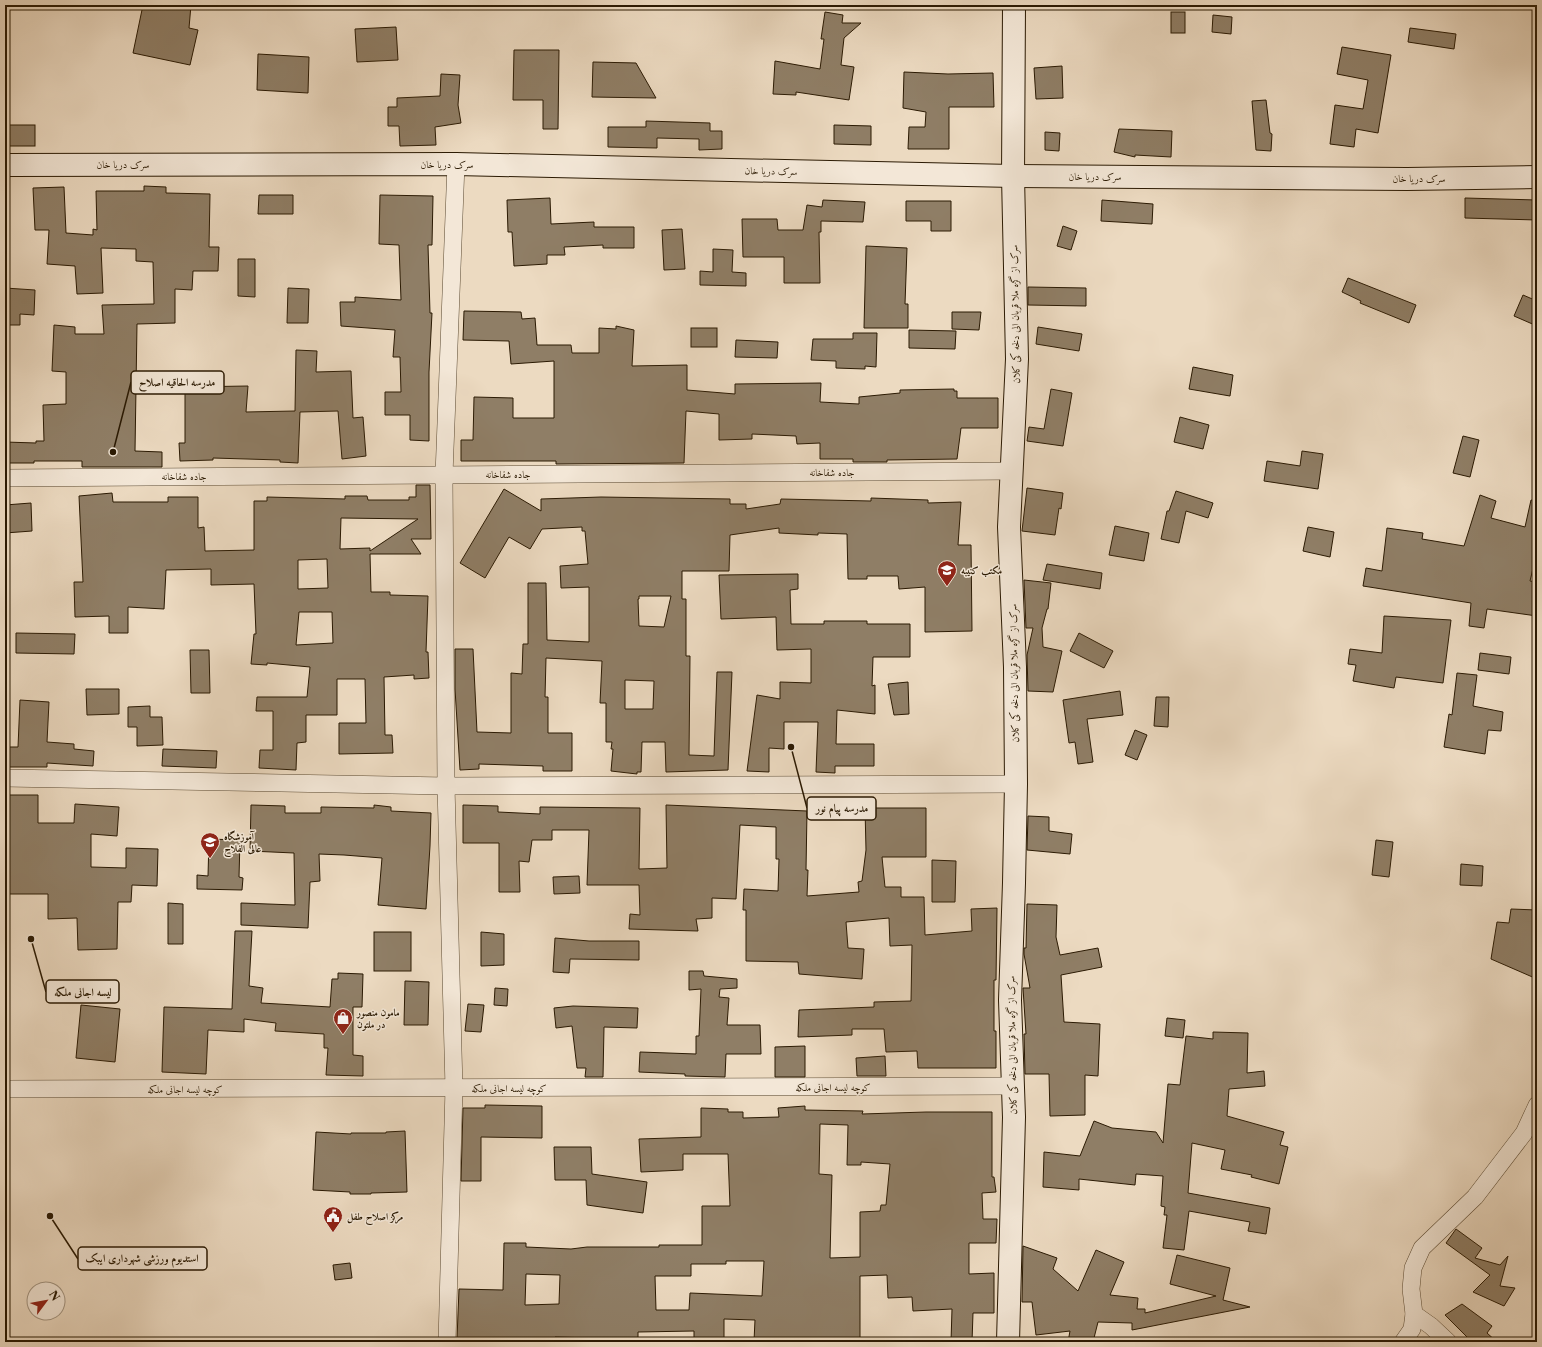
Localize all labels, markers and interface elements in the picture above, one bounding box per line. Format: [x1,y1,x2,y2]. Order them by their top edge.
street label: سرک دریا خان [97,158,149,171]
street label: سرک دریا خان [421,158,473,171]
street label: سرک دریا خان [744,164,798,178]
street label: سرک دریا خان [1069,170,1121,183]
street label: سرک دریا خان [1393,172,1445,185]
street label: سرک از گزه ملا قربان الی دلخه کی کلان [1007,244,1023,384]
callout: مدرسه الحاقیه اصلاح [131,371,224,394]
text: مدرسه الحاقیه اصلاح [139,375,215,392]
street label: جاده شفاخانه [810,466,855,479]
street label: جاده شفاخانه [486,468,531,481]
street label: جاده شفاخانه [162,470,207,483]
school or university icon: مکتب کنیبه [936,559,958,587]
place label: مکتب کنیبه [961,564,1002,577]
street label: سرک از گزه ملا قربان الی دلخه کی کلان [1006,603,1022,743]
callout: مدرسه پیام نور [807,797,876,820]
text: مدرسه پیام نور [814,801,868,818]
place label: آموزشگاه عالی الفلاح [224,830,261,858]
school or university icon: آموزشگاه عالی الفلاح [199,831,221,859]
street label: سرک از گزه ملا قربان الی دلخه کی کلان [1004,975,1020,1115]
callout: لیسه اجانی ملکه [46,980,119,1003]
text: لیسه اجانی ملکه [54,985,112,999]
place label: مامون منصور در ملتون [356,1006,400,1031]
shop icon: مامون منصور در ملتون [332,1007,354,1035]
street label: کوچه لیسه اجانی ملکه [795,1081,871,1095]
street label: کوچه لیسه اجانی ملکه [471,1082,547,1096]
street label: کوچه لیسه اجانی ملکه [147,1083,223,1097]
public building icon: مرکز اصلاح طفل [322,1205,344,1233]
place label: مرکز اصلاح طفل [347,1210,404,1226]
callout: استدیوم ورزشی شهرداری ایبک [78,1247,207,1270]
text: استدیوم ورزشی شهرداری ایبک [85,1251,199,1268]
north arrow [26,1281,66,1321]
text: N [46,1288,63,1304]

